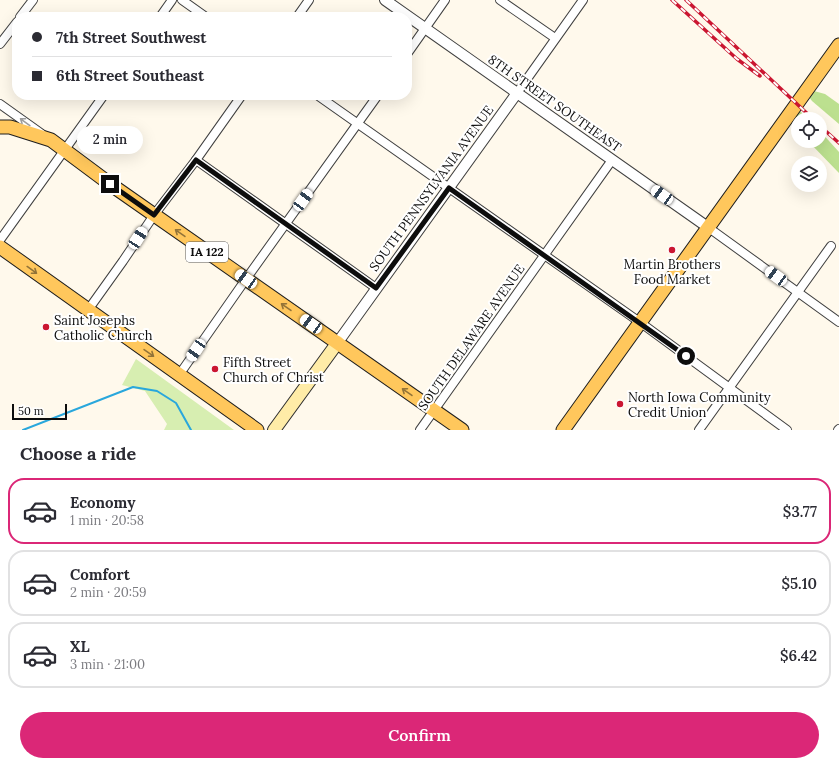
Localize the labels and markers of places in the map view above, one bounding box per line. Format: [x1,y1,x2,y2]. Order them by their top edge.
marker: Martin Brothers Food Market [667,245,677,255]
place label: Martin Brothers Food Market [624,256,721,288]
place label: Saint Josephs Catholic Church [54,312,153,344]
marker: Saint Josephs Catholic Church [41,322,51,332]
place label: Fifth Street Church of Christ [223,354,324,386]
marker: Fifth Street Church of Christ [210,364,220,374]
place label: North Iowa Community Credit Union [628,389,771,421]
marker: North Iowa Community Credit Union [615,399,625,409]

